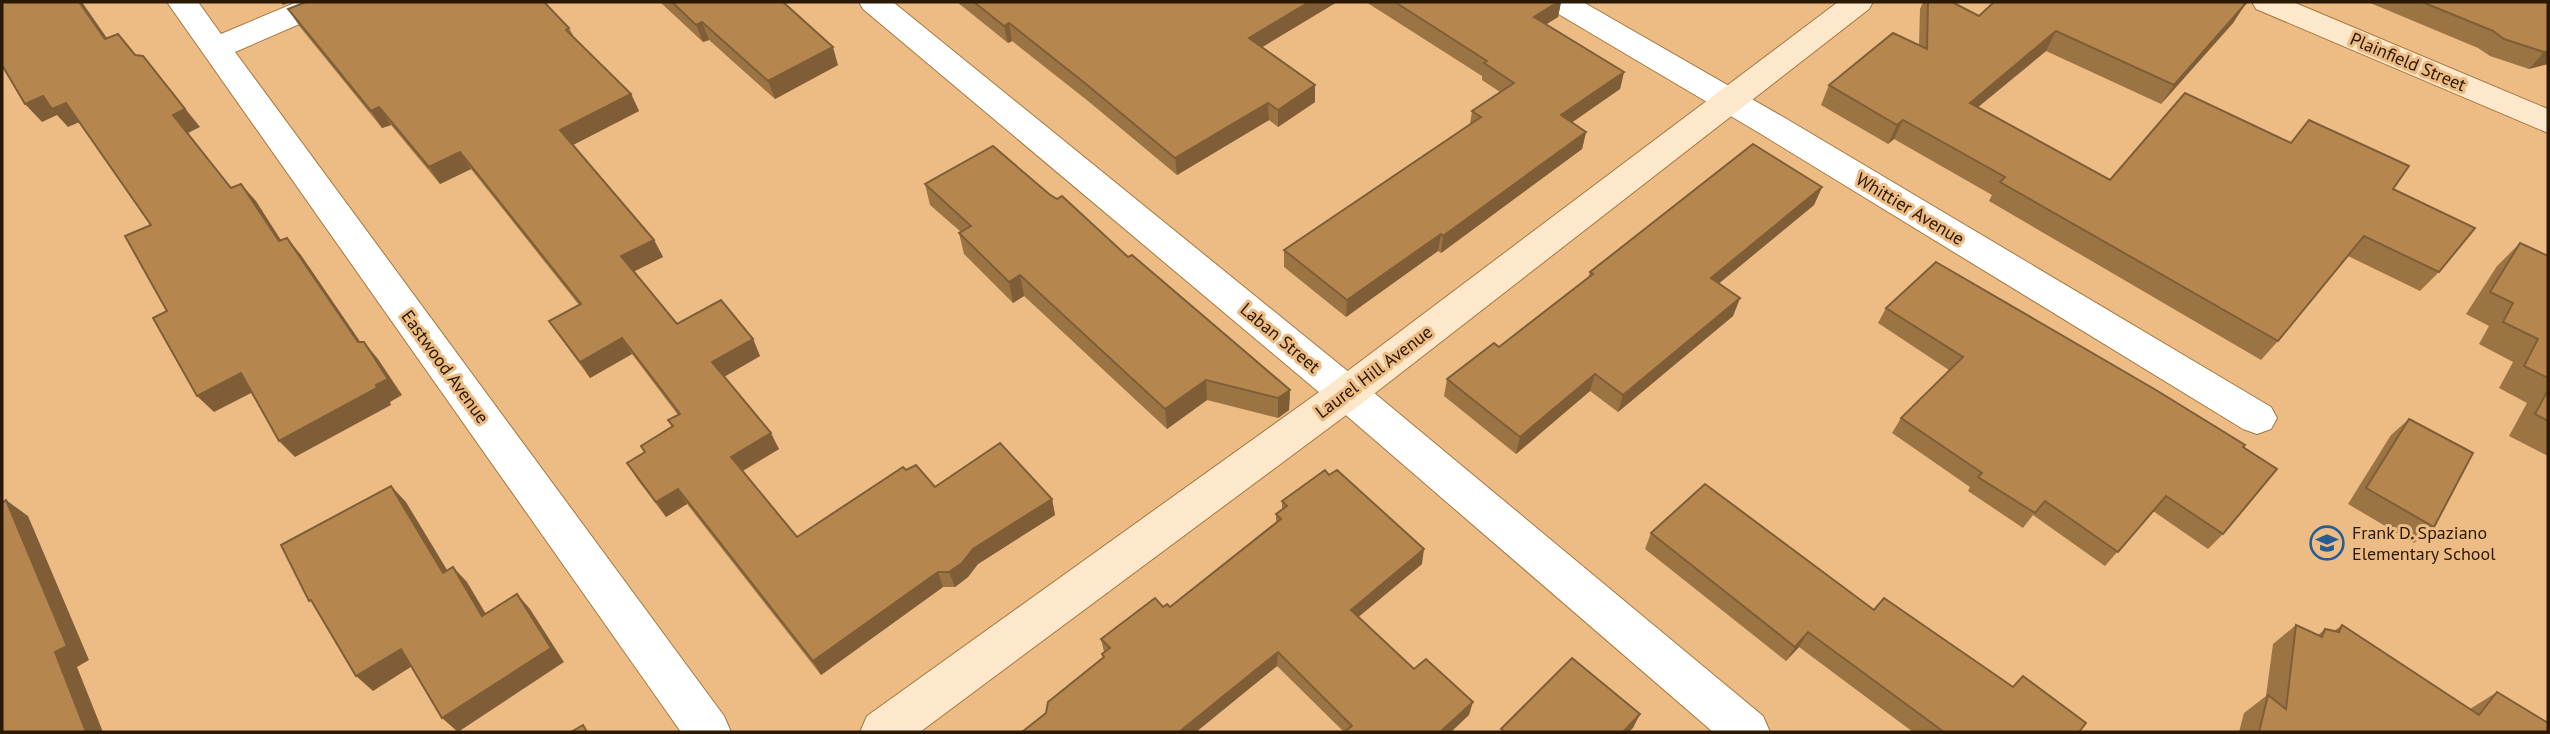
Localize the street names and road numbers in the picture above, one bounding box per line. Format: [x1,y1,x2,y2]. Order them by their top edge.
street label: Plainfield Street [2347,27,2470,96]
street label: Whittier Avenue [1852,167,1969,250]
street label: Laban Street [1236,298,1325,378]
street label: Eastwood Avenue [397,305,494,428]
street label: Laurel Hill Avenue [1311,320,1437,423]

